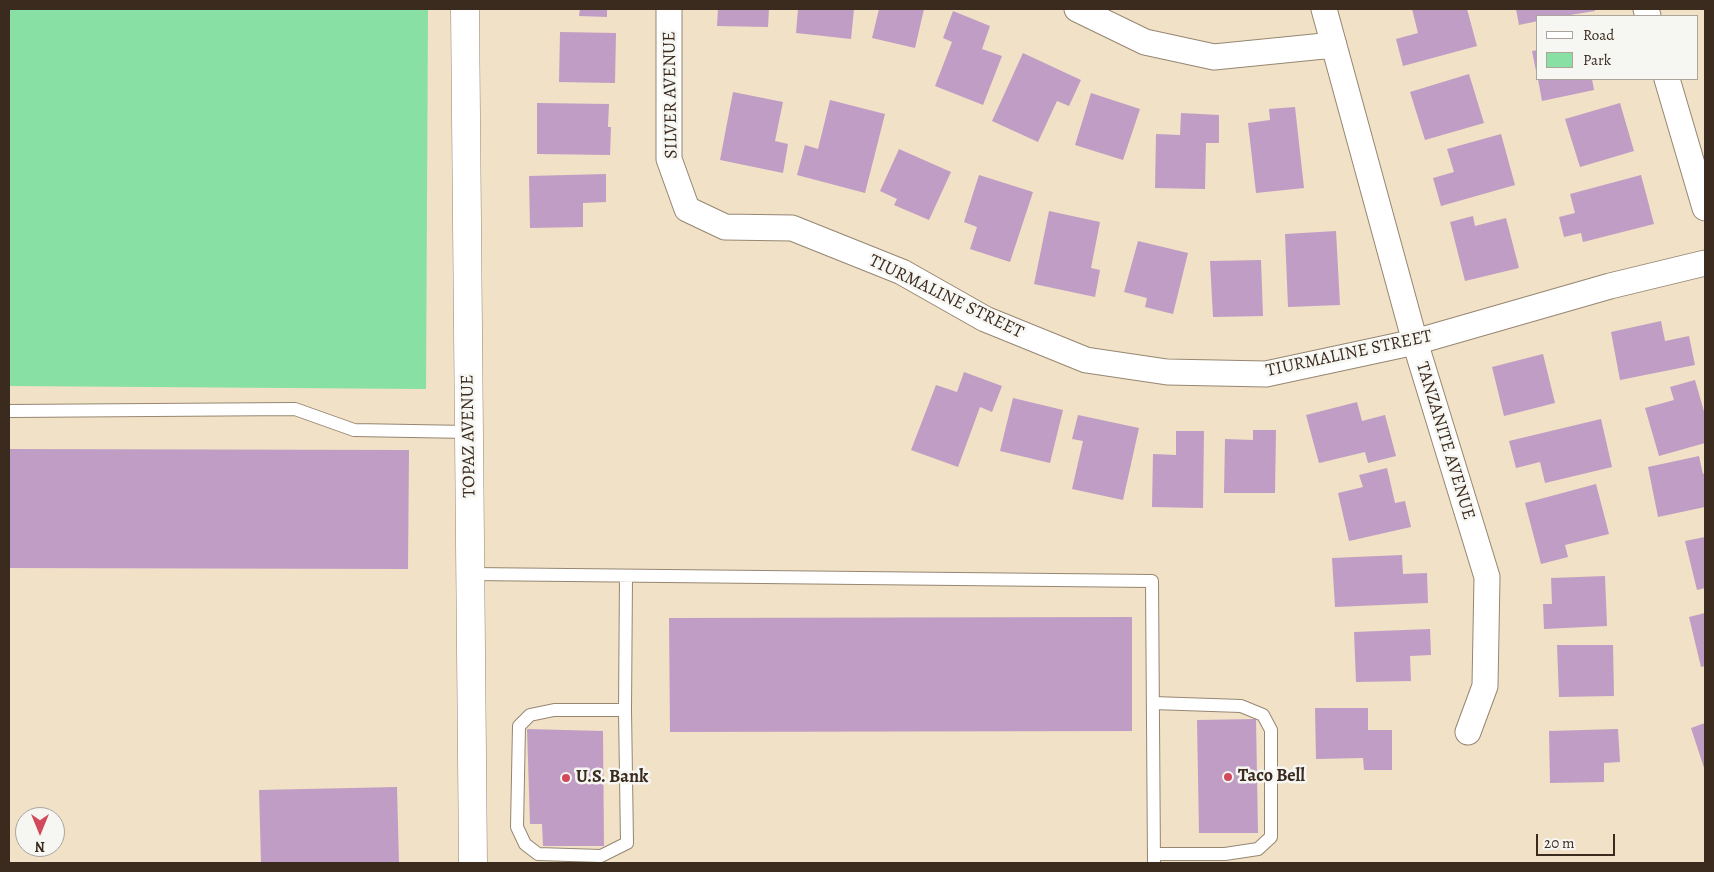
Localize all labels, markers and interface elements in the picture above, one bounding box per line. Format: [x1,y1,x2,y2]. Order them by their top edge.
legend [1536,15,1699,80]
text: Road [1583,25,1614,45]
street label: SILVER AVENUE [659,31,683,159]
text: Park [1583,50,1611,70]
street label: TIURMALINE STREET [865,250,1027,344]
street label: TIURMALINE STREET [1264,326,1434,382]
street label: TANZANITE AVENUE [1411,359,1479,523]
street label: TOPAZ AVENUE [457,374,481,498]
place label: Taco Bell [1238,766,1305,788]
place label: U.S. Bank [576,767,648,789]
marker: Taco Bell [1222,771,1234,783]
marker: U.S. Bank [560,772,572,784]
north arrow [15,807,65,857]
scale bar [1539,824,1618,856]
text: 20 m [1544,833,1575,853]
text: N [35,837,45,856]

